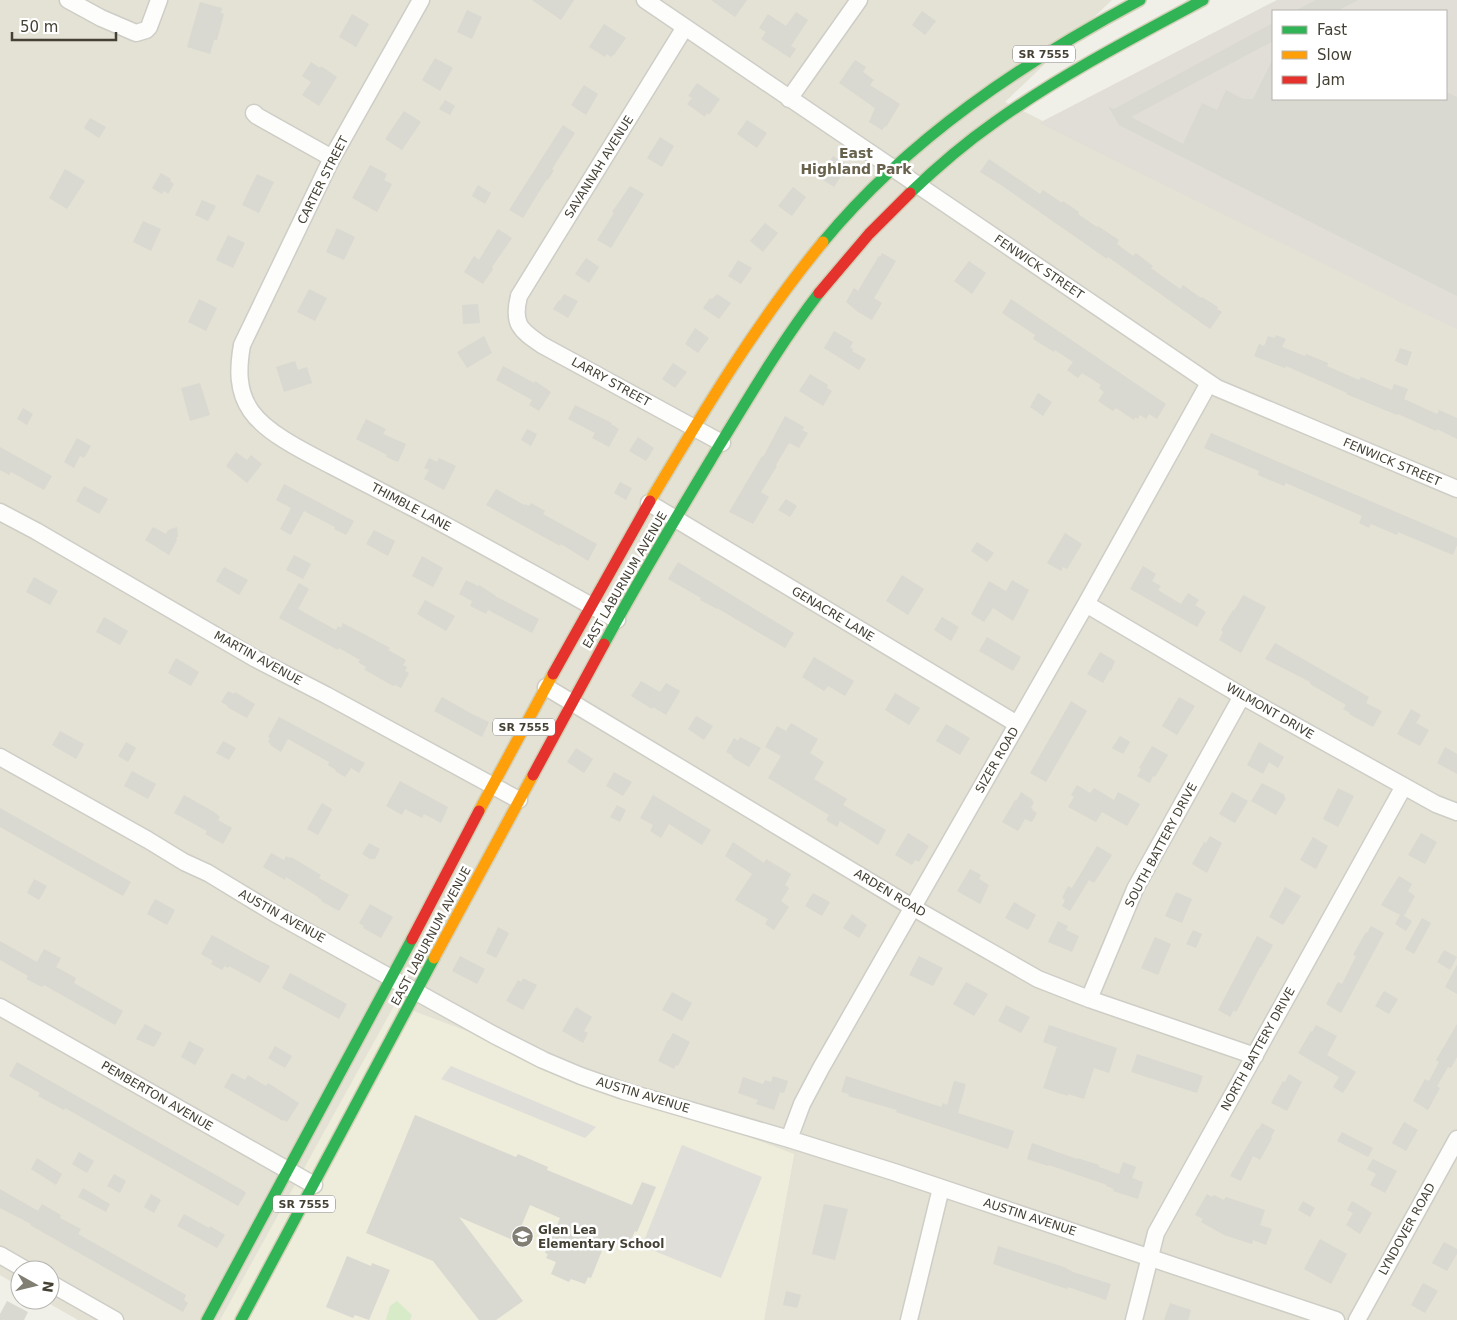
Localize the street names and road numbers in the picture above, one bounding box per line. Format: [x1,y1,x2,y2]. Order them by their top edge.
road number: SR 7555 [1013,46,1075,62]
street label: SAVANNAH AVENUE [562,113,636,221]
street label: CARTER STREET [295,133,352,226]
street label: FENWICK STREET [992,232,1087,302]
street label: LARRY STREET [569,355,653,410]
street label: FENWICK STREET [1341,435,1444,489]
street label: THIMBLE LANE [368,480,453,534]
street label: EAST LABURNUM AVENUE [580,509,670,651]
street label: GENACRE LANE [789,584,877,644]
street label: MARTIN AVENUE [212,628,304,688]
street label: WILMONT DRIVE [1224,680,1316,742]
road number: SR 7555 [493,719,555,736]
street label: SIZER ROAD [972,724,1022,796]
street label: SOUTH BATTERY DRIVE [1122,780,1200,910]
street label: EAST LABURNUM AVENUE [388,864,474,1008]
street label: ARDEN ROAD [852,866,928,920]
street label: AUSTIN AVENUE [236,886,328,946]
street label: NORTH BATTERY DRIVE [1218,985,1298,1113]
street label: PEMBERTON AVENUE [99,1058,215,1134]
street label: AUSTIN AVENUE [595,1074,691,1116]
street label: LYNDOVER ROAD [1376,1181,1438,1277]
street label: AUSTIN AVENUE [982,1195,1078,1239]
road number: SR 7555 [273,1196,335,1212]

